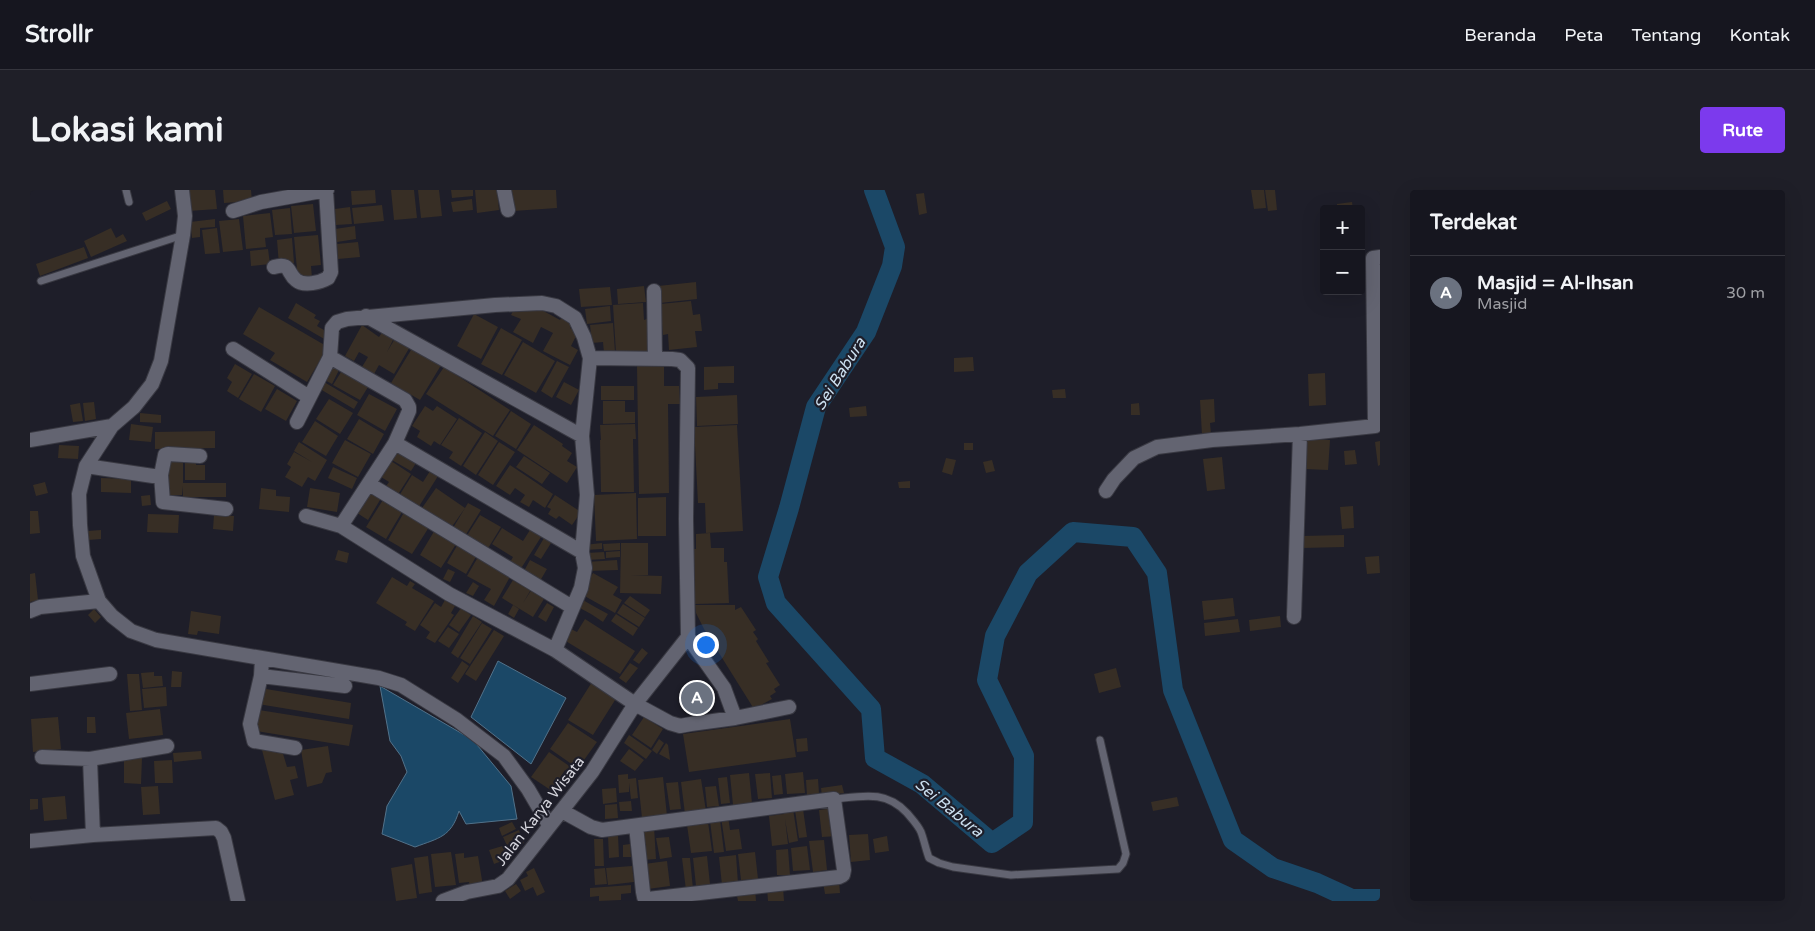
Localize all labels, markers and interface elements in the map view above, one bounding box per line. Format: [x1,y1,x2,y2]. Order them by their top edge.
text: Strollr [25,20,93,49]
text: Beranda [1464,24,1536,46]
text: Peta [1564,24,1603,46]
text: Tentang [1631,24,1701,46]
text: Kontak [1729,24,1790,46]
button: Rute [1700,107,1785,153]
text: Lokasi kami [30,109,224,151]
map controls [1320,205,1365,295]
button: + [1320,205,1365,250]
text: Terdekat [1430,210,1517,235]
button: − [1320,250,1365,295]
text: Masjid = Al-Ihsan [1477,272,1634,294]
text: A [1440,283,1452,303]
text: 30 m [1726,283,1765,303]
text: Masjid [1477,294,1527,314]
water label: Sei Babura [810,333,871,414]
your location [693,632,719,658]
pin: A [681,679,713,717]
street label: Jalan Karya Wisata [492,753,588,869]
water label: Sei Babura [911,774,988,842]

